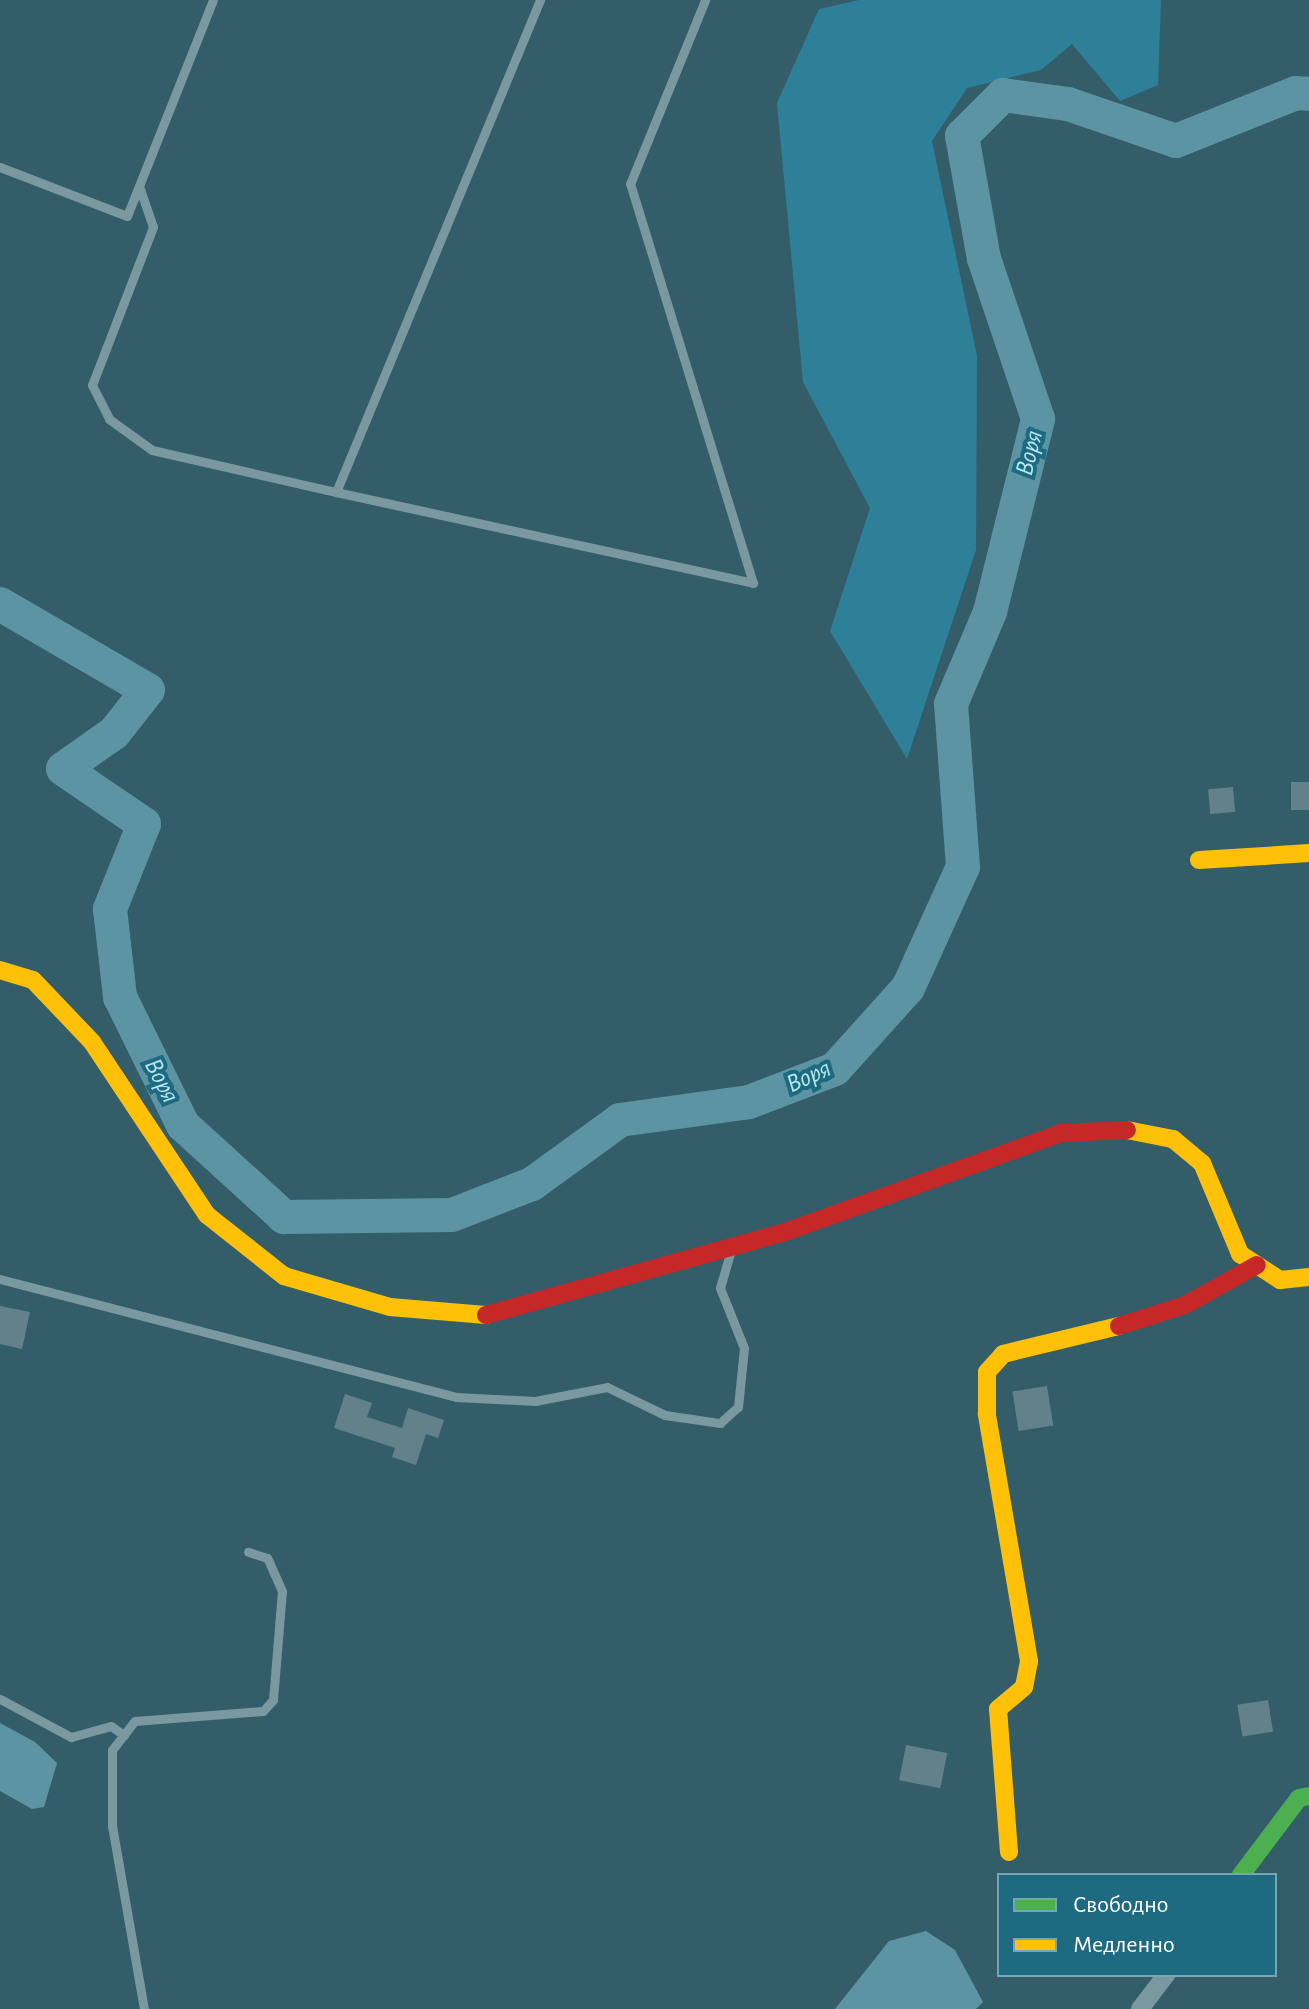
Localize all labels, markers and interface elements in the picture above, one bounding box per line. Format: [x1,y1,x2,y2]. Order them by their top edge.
water label: Воря [1009,427,1051,479]
water label: Воря [782,1053,836,1101]
water label: Воря [137,1054,185,1108]
legend [997,1873,1277,1977]
text: Свободно [1073,1893,1168,1917]
text: Медленно [1073,1933,1175,1957]

